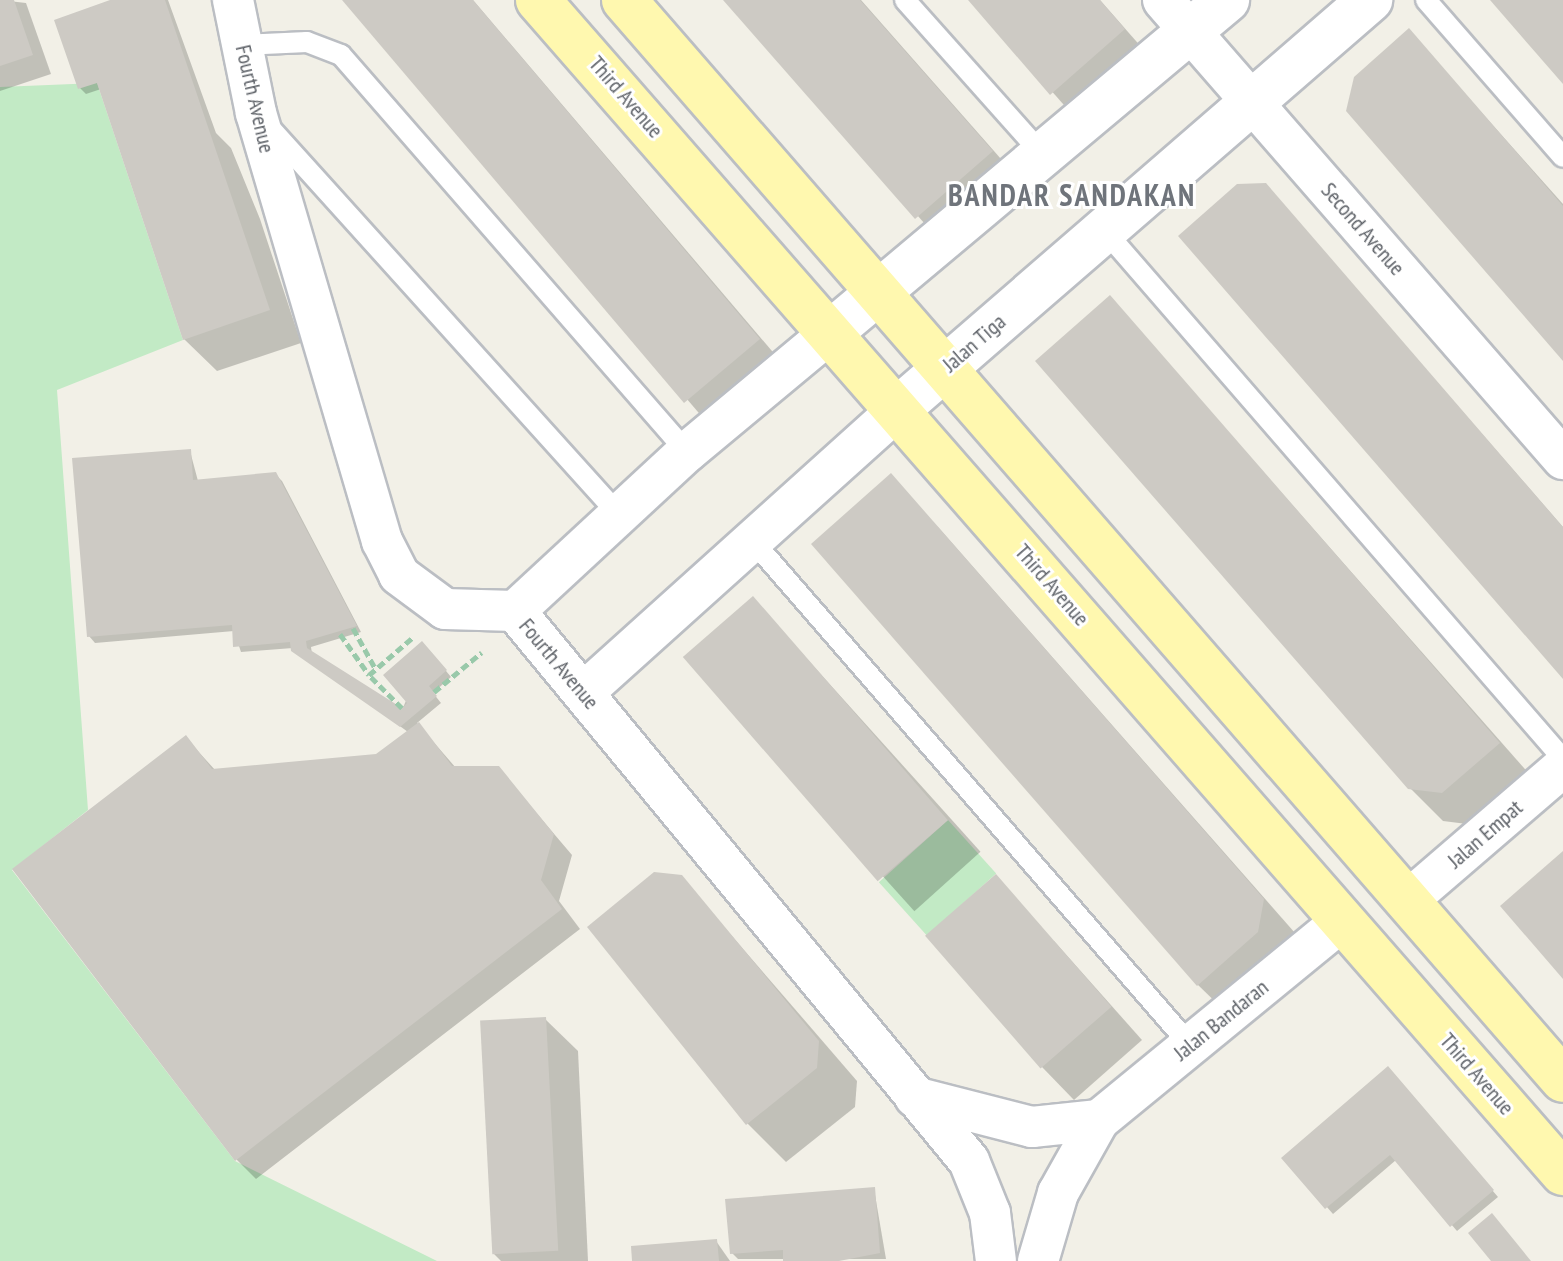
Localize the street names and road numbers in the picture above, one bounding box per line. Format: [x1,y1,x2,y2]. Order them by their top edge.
street label: Fourth Avenue [230,42,280,156]
street label: Third Avenue [583,51,669,143]
street label: Second Avenue [1315,177,1411,281]
street label: Jalan Tiga [937,308,1011,378]
street label: Third Avenue [1009,539,1095,631]
street label: Fourth Avenue [513,613,605,715]
street label: Jalan Empat [1442,794,1528,874]
street label: Jalan Bandaran [1168,974,1274,1066]
street label: Third Avenue [1434,1028,1520,1120]

